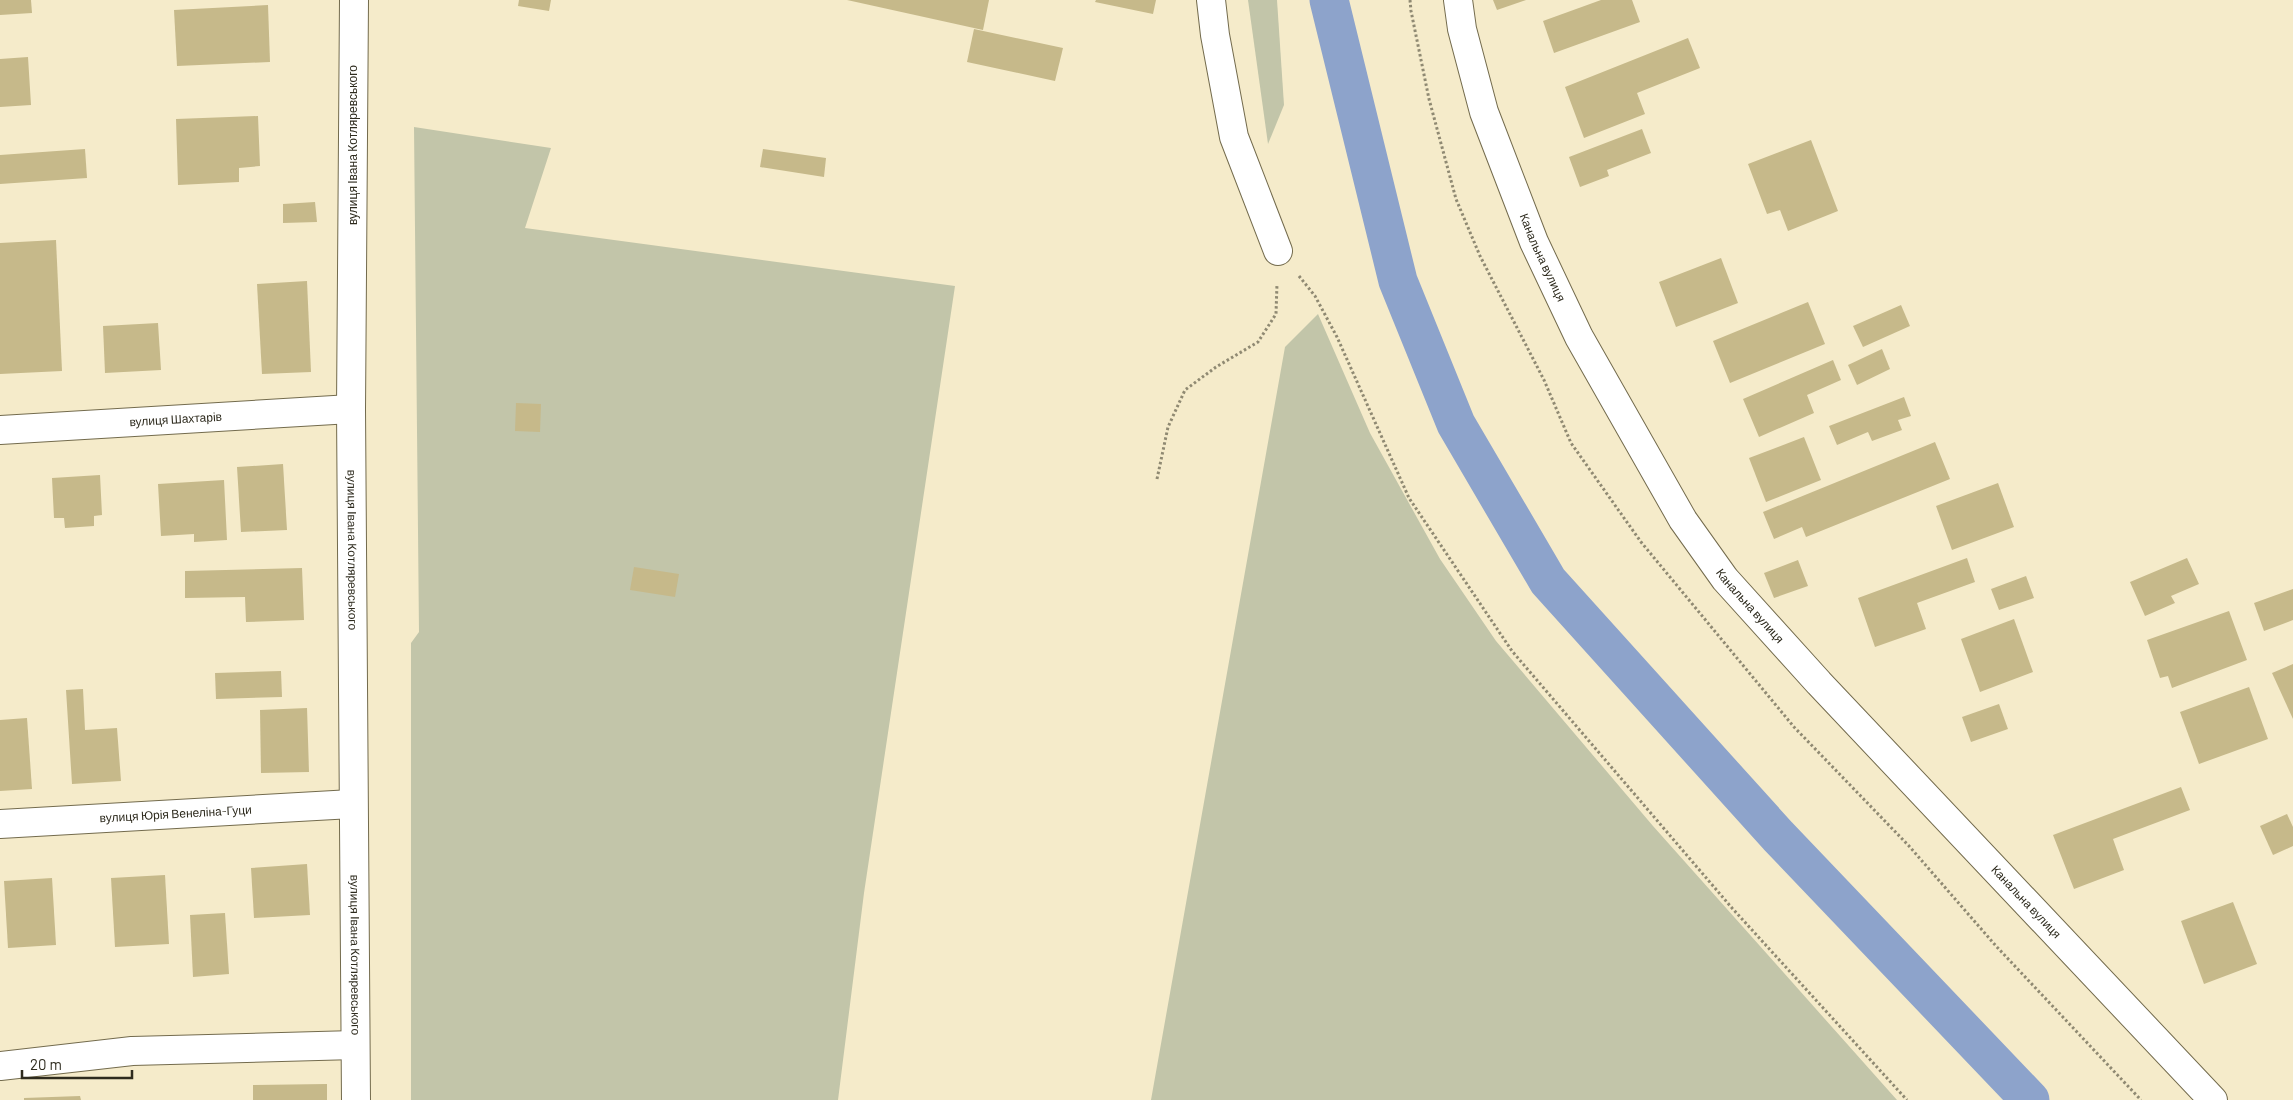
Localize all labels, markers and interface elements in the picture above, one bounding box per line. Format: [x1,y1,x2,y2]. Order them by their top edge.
street label: вулиця Івана Котляревського [345,65,360,225]
street label: Канальна вулиця [1518,211,1569,303]
street label: вулиця Шахтарів [129,409,222,429]
street label: вулиця Івана Котляревського [344,470,361,631]
street label: Канальна вулиця [1714,565,1787,645]
street label: вулиця Юрія Венеліна-Гуци [99,802,252,825]
street label: Канальна вулиця [1989,862,2064,941]
street label: вулиця Івана Котляревського [347,875,364,1036]
scale bar [22,1048,132,1080]
text: 20 m [30,1055,62,1073]

